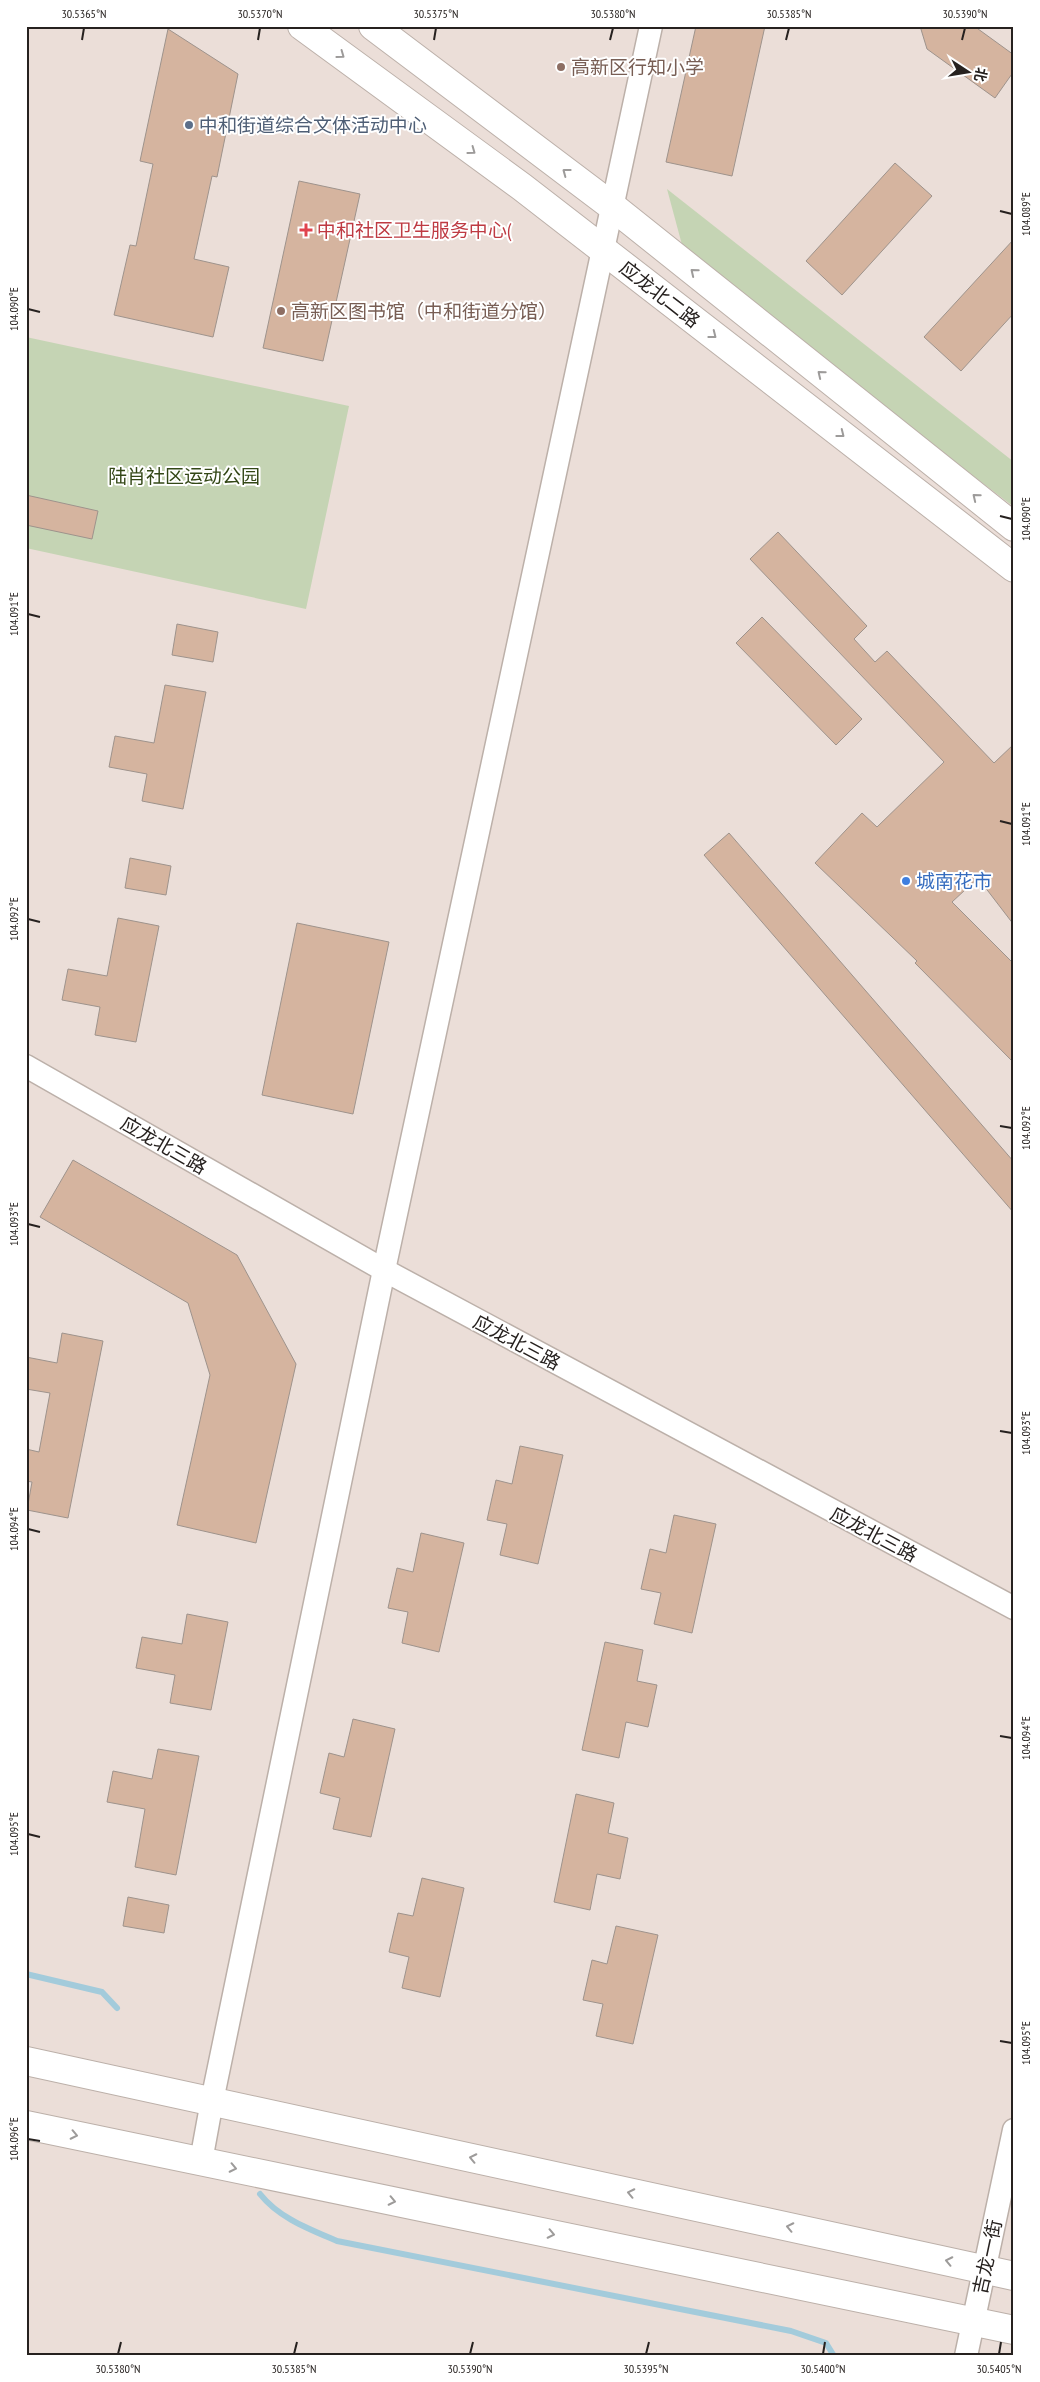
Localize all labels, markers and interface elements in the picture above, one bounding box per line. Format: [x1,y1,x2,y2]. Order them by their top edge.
text: 30.5365°N [61,6,107,21]
text: 30.5370°N [237,6,283,21]
text: 30.5375°N [413,6,459,21]
text: 30.5380°N [590,6,636,21]
text: 30.5385°N [766,6,812,21]
text: 30.5390°N [942,6,988,21]
north arrow [942,48,992,98]
one-way arrow [335,49,345,58]
place label: 高新区行知小学 [571,55,704,79]
marker: 高新区行知小学 [555,61,567,73]
text: 北 [970,66,991,83]
place label: 中和街道综合文体活动中心 [199,113,427,137]
marker: 中和街道综合文体活动中心 [183,119,195,131]
one-way arrow [466,145,476,154]
one-way arrow [562,169,572,178]
text: 104.089°E [1018,192,1033,236]
place label: 中和社区卫生服务中心( [317,218,512,242]
marker: 中和社区卫生服务中心( [299,223,313,237]
street label: 应龙北二路 [615,255,705,333]
one-way arrow [691,269,700,278]
text: 104.090°E [6,287,21,331]
place label: 高新区图书馆（中和街道分馆） [291,299,557,323]
marker: 高新区图书馆（中和街道分馆） [275,305,287,317]
one-way arrow [707,329,716,338]
one-way arrow [818,371,827,379]
one-way arrow [835,428,845,437]
park label: 陆肖社区运动公园 [108,464,260,488]
one-way arrow [972,494,981,503]
text: 104.090°E [1018,497,1033,541]
text: 104.091°E [6,592,21,636]
text: 104.091°E [1018,802,1033,846]
place label: 城南花市 [916,869,992,893]
marker: 城南花市 [900,875,912,887]
text: 104.092°E [6,897,21,941]
text: 104.092°E [1018,1106,1033,1150]
street label: 应龙北三路 [117,1111,211,1179]
text: 104.093°E [6,1202,21,1246]
street label: 应龙北三路 [469,1309,565,1375]
text: 104.093°E [1018,1411,1033,1455]
street label: 应龙北三路 [826,1501,922,1567]
text: 104.094°E [6,1507,21,1551]
text: 104.094°E [1018,1716,1033,1760]
text: 104.095°E [6,1812,21,1856]
text: 104.095°E [1018,2021,1033,2065]
text: 104.096°E [6,2117,21,2161]
one-way arrow [70,2129,78,2140]
one-way arrow [468,2153,477,2164]
one-way arrow [229,2162,238,2173]
one-way arrow [627,2188,636,2198]
one-way arrow [388,2195,397,2206]
street label: 吉龙一街 [967,2217,1007,2297]
one-way arrow [786,2222,795,2233]
one-way arrow [547,2228,556,2239]
one-way arrow [945,2257,954,2267]
text: 30.5380°N [95,2361,141,2376]
text: 30.5385°N [271,2361,317,2376]
text: 30.5390°N [447,2361,493,2376]
text: 30.5395°N [623,2361,669,2376]
text: 30.5400°N [800,2361,846,2376]
text: 30.5405°N [976,2361,1022,2376]

